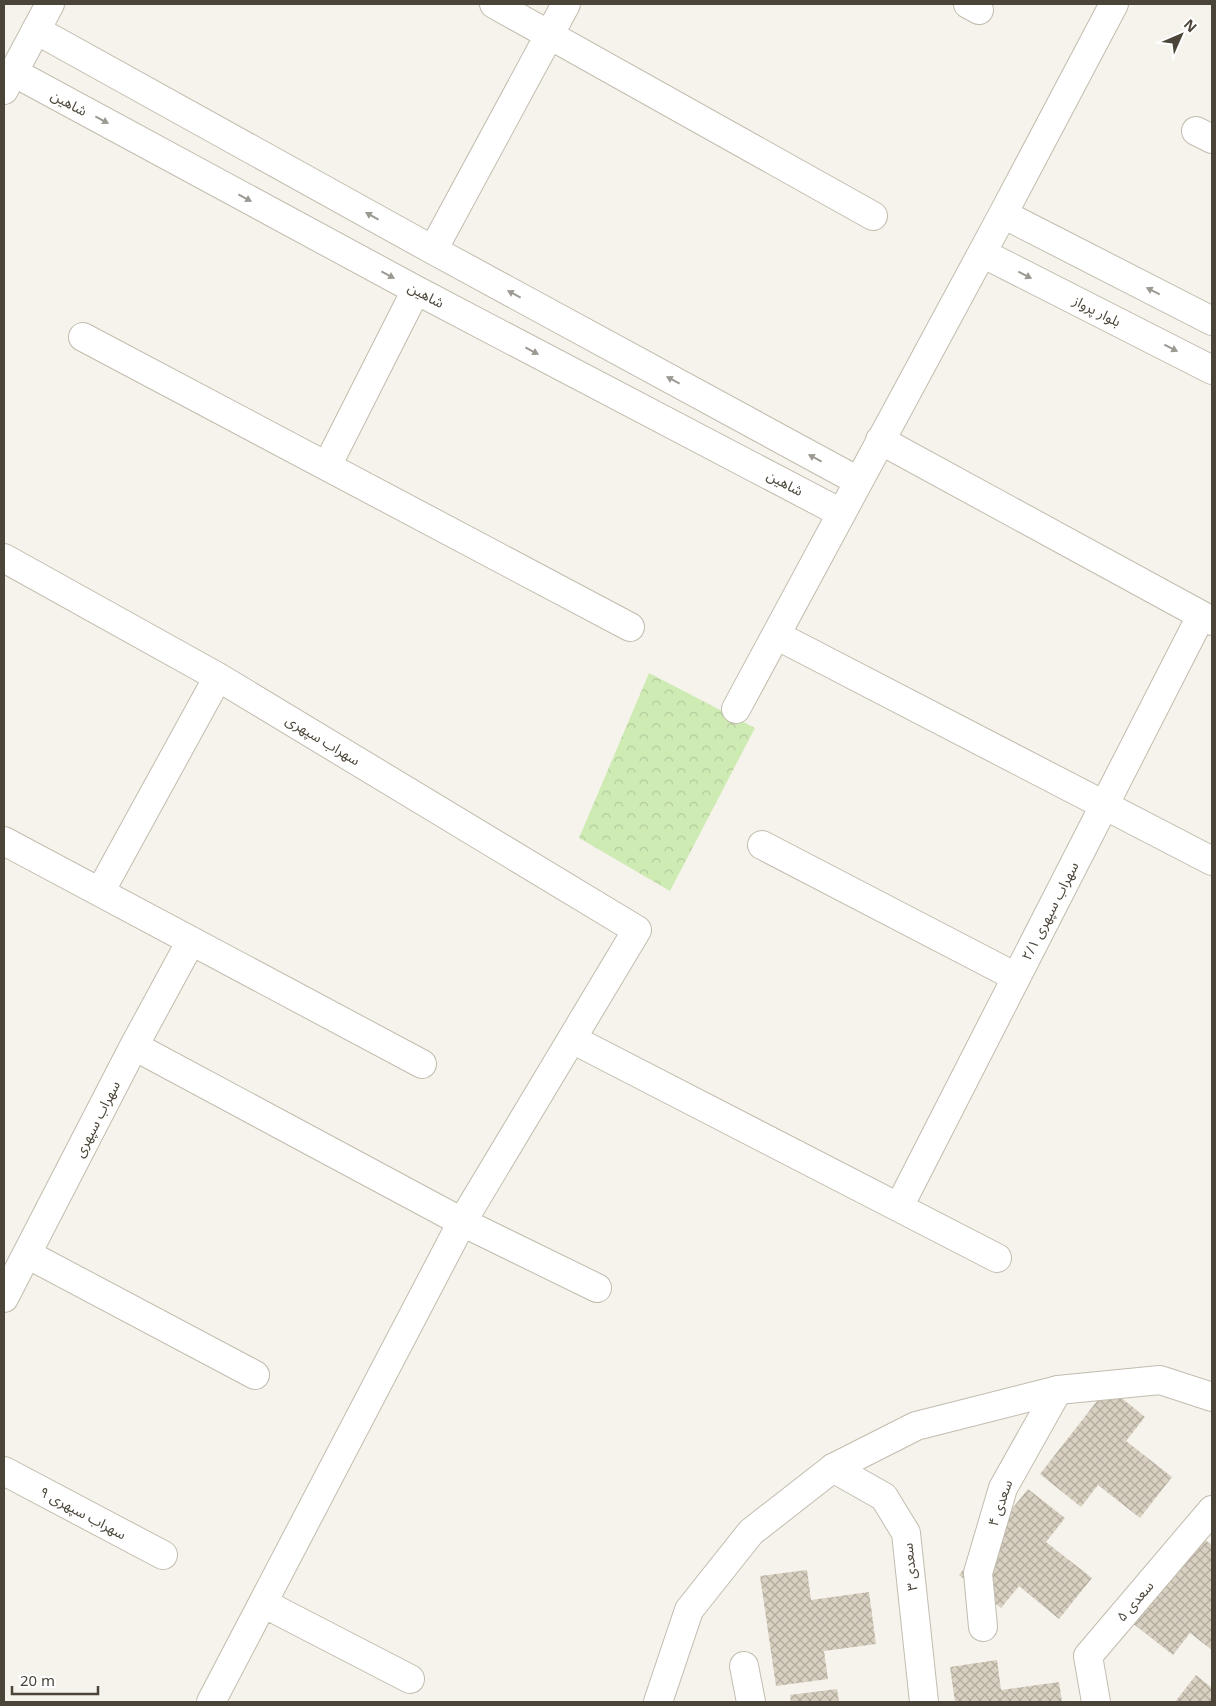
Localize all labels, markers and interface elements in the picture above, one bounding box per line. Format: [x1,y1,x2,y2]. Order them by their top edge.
north arrow [1156,10,1206,60]
text: N [1180,15,1201,36]
street label: شاهین [48,85,91,120]
one-way arrow [95,116,109,125]
one-way arrow [238,194,252,202]
one-way arrow [365,212,378,221]
one-way arrow [381,271,395,279]
one-way arrow [1018,271,1033,279]
street label: شاهین [405,277,448,312]
one-way arrow [1146,287,1160,295]
one-way arrow [508,290,521,299]
street label: بلوار پرواز [1069,290,1125,332]
one-way arrow [1163,344,1178,353]
one-way arrow [524,347,539,355]
one-way arrow [665,376,680,384]
one-way arrow [808,454,823,462]
street label: شاهین [764,465,807,500]
street label: سهراب سپهری [282,710,364,770]
street label: سهراب سپهری ۲/۱ [1016,858,1084,964]
street label: سهراب سپهری [69,1077,125,1161]
street label: سعدی ۴ [983,1477,1016,1529]
street label: سهراب سپهری ۹ [36,1482,130,1544]
street label: سعدی ۳ [898,1542,921,1592]
street label: سعدی ۵ [1112,1576,1158,1625]
scale bar [12,1664,99,1696]
text: 20 m [20,1670,55,1690]

